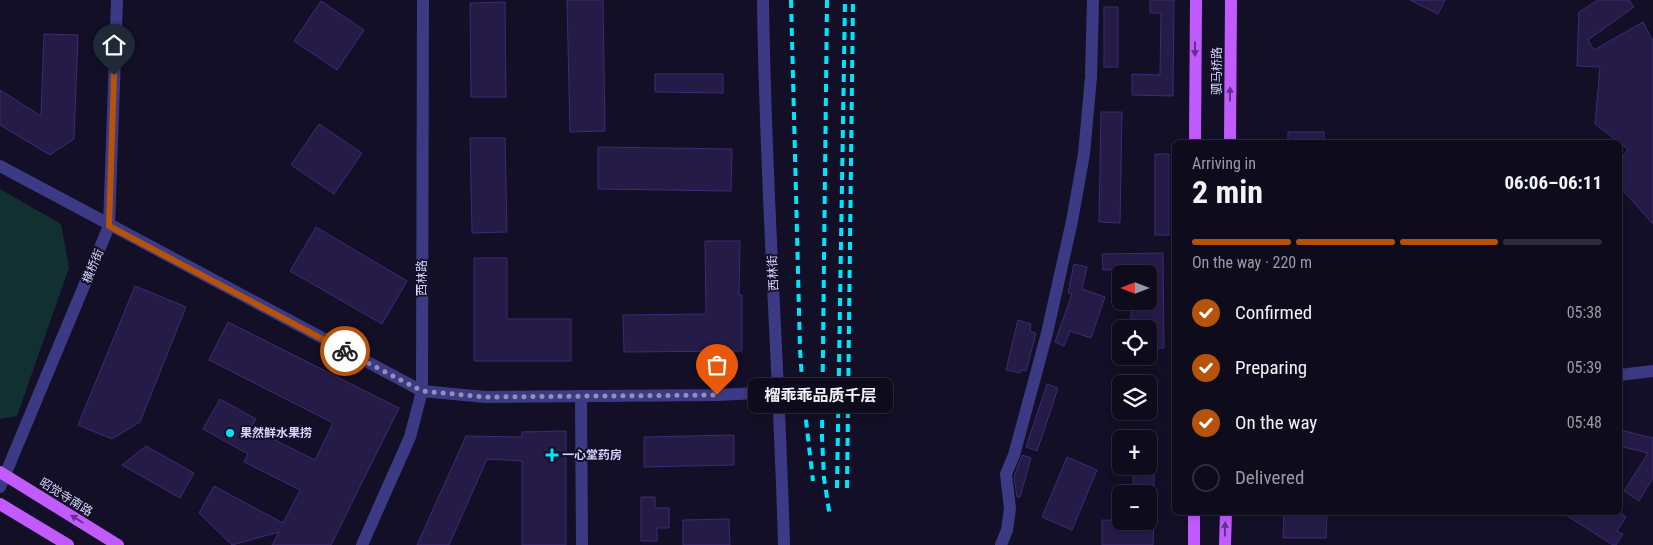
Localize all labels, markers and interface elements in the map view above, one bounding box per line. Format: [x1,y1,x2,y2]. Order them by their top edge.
pin [93,24,135,75]
icon: home [100,31,128,59]
one-way arrow [1191,41,1199,57]
street label: 驷马桥路 [1210,47,1224,95]
one-way arrow [1226,86,1234,102]
text: Arriving in [1192,154,1256,173]
text: 06:06–06:11 [1504,171,1602,194]
text: 2 min [1192,173,1263,211]
street label: 横桥街 [80,247,106,285]
text: On the way · 220 m [1192,253,1312,272]
street label: 西林街 [765,255,781,291]
street label: 西林路 [415,260,429,296]
north arrow [1112,265,1158,310]
map controls [1112,265,1157,530]
icon: check [1192,299,1220,327]
text: Confirmed [1235,301,1312,324]
text: 05:38 [1567,303,1602,322]
button: locate [1112,320,1157,365]
courier [320,326,370,376]
icon: bike [331,337,359,365]
pin [696,344,738,395]
icon: bag [703,351,731,379]
icon: check [1192,354,1220,382]
text: Preparing [1235,356,1307,379]
text: 05:39 [1567,358,1602,377]
button: layers [1112,375,1157,420]
callout: 榴乖乖品质千层 [747,378,892,412]
text: 榴乖乖品质千层 [764,386,877,405]
icon: check [1192,409,1220,437]
text: On the way [1235,411,1317,434]
text: 05:48 [1567,413,1602,432]
place label: 果然鲜水果捞 [240,426,312,440]
marker: 果然鲜水果捞 [224,427,236,439]
button: + [1112,430,1157,475]
place label: 一心堂药房 [562,448,622,462]
marker: 一心堂药房 [546,449,558,461]
text: Delivered [1235,466,1304,489]
street label: 昭觉寺南路 [37,475,95,519]
button: − [1112,485,1157,530]
one-way arrow [70,515,83,524]
one-way arrow [1221,520,1229,536]

